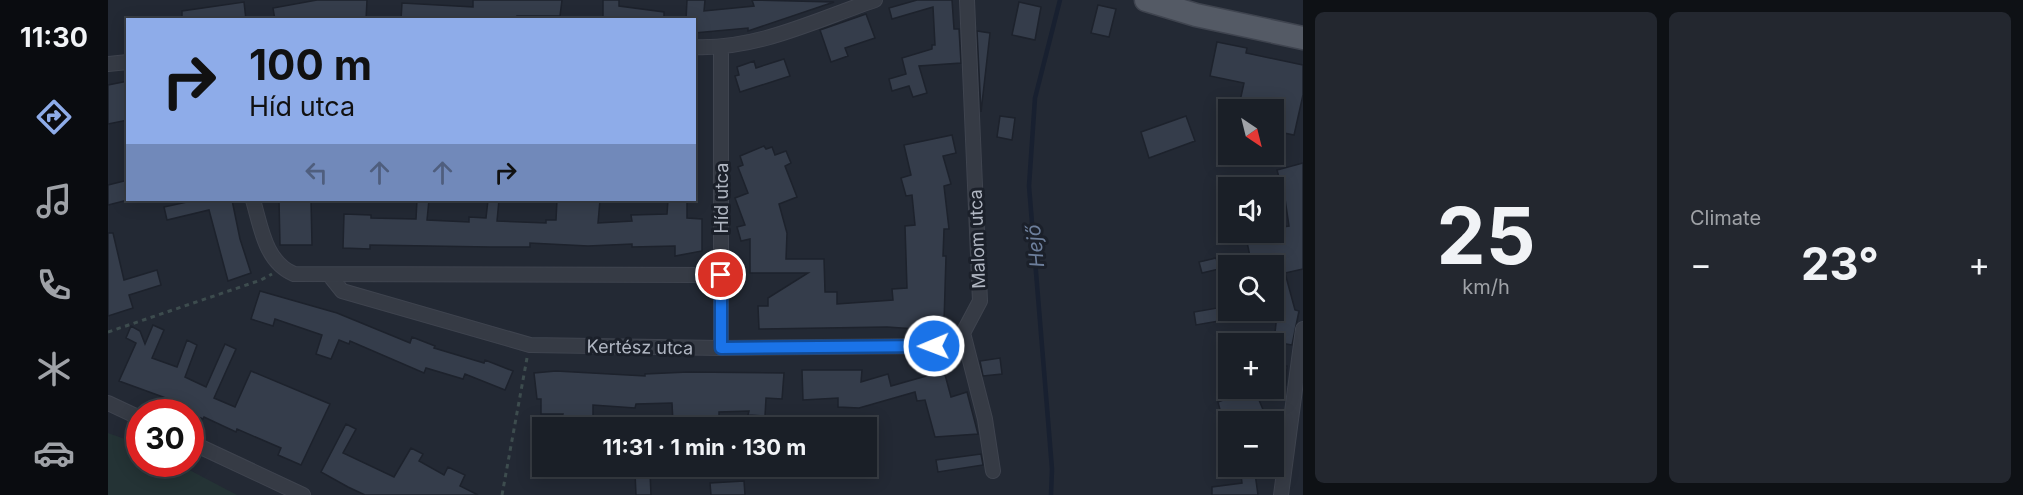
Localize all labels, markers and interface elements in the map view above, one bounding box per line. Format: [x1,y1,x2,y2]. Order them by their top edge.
text: 11:30 [20,21,88,54]
text: 100 m [249,39,372,90]
icon: right [150,42,228,120]
text: Híd utca [249,90,355,123]
icon: directions [33,96,75,138]
north arrow [1218,99,1284,165]
map controls [1218,99,1284,477]
icon: left [300,156,333,189]
icon: ahead [363,156,396,189]
icon: ahead [426,156,459,189]
icon: right [489,156,522,189]
street label: Híd utca [711,163,732,233]
button: sound [1218,177,1284,243]
icon: music [33,180,75,222]
text: 25 [1437,188,1536,283]
street label: Malom utca [965,189,989,289]
text: Climate [1690,206,1761,230]
water label: Hejő [1021,222,1049,269]
text: 23° [1801,236,1879,291]
text: − [1690,244,1712,284]
text: + [1968,244,1990,284]
pin [695,249,746,300]
button: search [1218,255,1284,321]
icon: arrive [704,258,737,291]
icon: phone [33,264,75,306]
text: km/h [1462,275,1510,299]
position arrow [902,314,966,378]
button: + [1218,333,1284,399]
street label: Kertész utca [587,336,693,358]
icon: climate [33,348,75,390]
speed limit sign: 30 [126,399,204,477]
button: − [1218,411,1284,477]
icon: car [33,432,75,474]
text: 11:31 · 1 min · 130 m [603,434,806,460]

